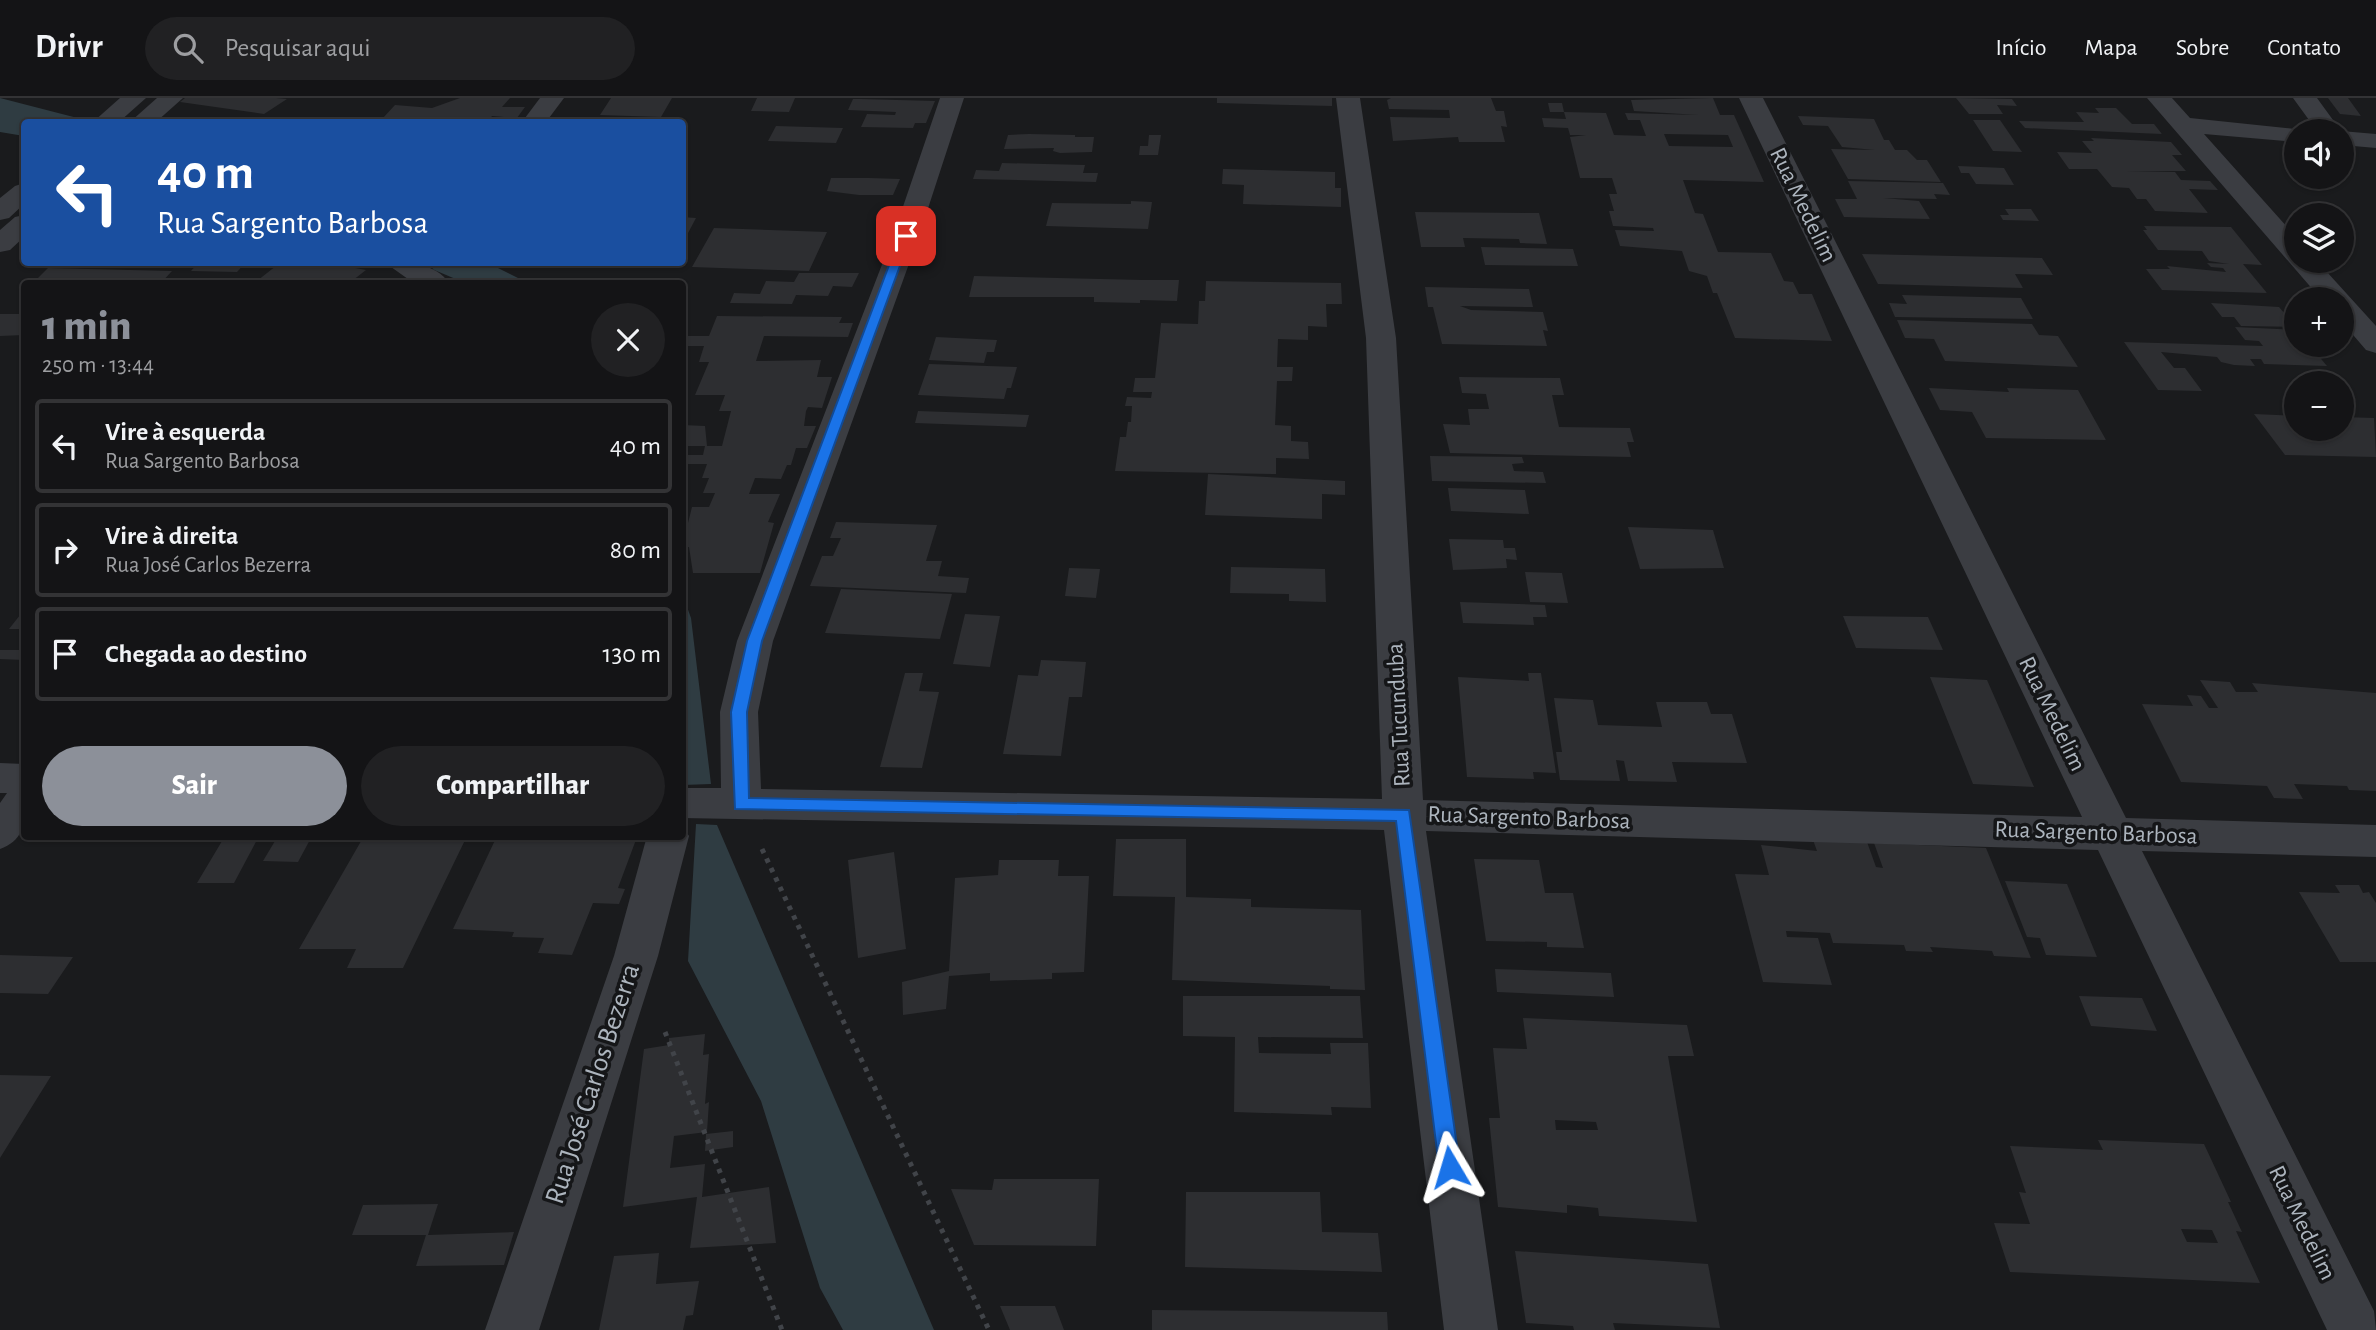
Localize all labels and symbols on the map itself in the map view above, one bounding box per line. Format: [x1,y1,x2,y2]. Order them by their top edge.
street label: Rua Medelim [1765,144,1841,266]
pin [876,206,936,266]
street label: Rua Tucunduba [1383,642,1415,788]
street label: Rua Medelim [2014,653,2090,775]
street label: Rua Sargento Barbosa [1427,802,1631,834]
street label: Rua Sargento Barbosa [1994,817,2198,849]
street label: Rua José Carlos Bezerra [541,960,645,1208]
position arrow [1413,1130,1487,1204]
street label: Rua Medelim [2264,1162,2340,1284]

